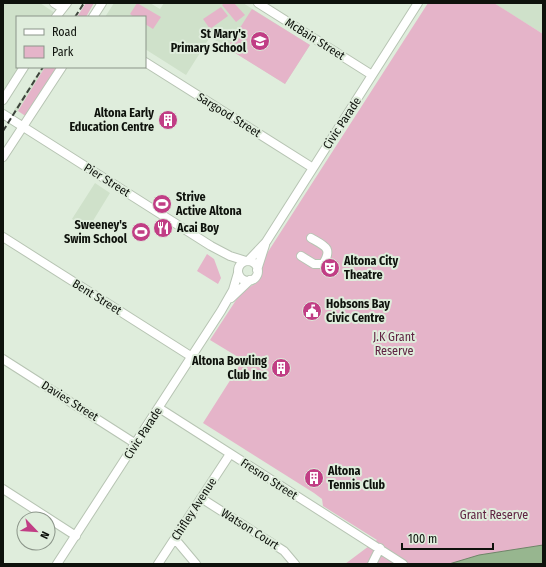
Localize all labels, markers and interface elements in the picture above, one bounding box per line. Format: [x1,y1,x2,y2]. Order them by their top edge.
street label: McBain Street [283,15,348,63]
legend [16,16,146,68]
text: Road [52,25,77,39]
place label: St Mary's Primary School [171,27,247,55]
school or university icon: St Mary's Primary School [249,30,271,52]
text: Park [52,45,74,59]
street label: Sargood Street [194,90,264,140]
street label: Civic Parade [320,94,364,152]
place label: Altona Early Education Centre [69,106,154,134]
building icon: Altona Early Education Centre [157,109,179,131]
street label: Pier Street [81,160,133,200]
place label: Strive Active Altona [175,190,242,218]
sports icon: Strive Active Altona [151,193,173,215]
restaurant icon: Acai Boy [152,217,174,239]
place label: Sweeney's Swim School [64,218,128,246]
sports icon: Sweeney's Swim School [130,221,152,243]
place label: Acai Boy [176,221,219,235]
place label: Altona City Theatre [343,254,399,282]
theatre icon: Altona City Theatre [319,257,341,279]
street label: Bent Street [70,276,124,318]
place label: Hobsons Bay Civic Centre [326,297,390,325]
public building icon: Hobsons Bay Civic Centre [301,300,323,322]
park label: J.K Grant Reserve [373,330,415,358]
place label: Altona Bowling Club Inc [191,354,268,382]
building icon: Altona Bowling Club Inc [270,357,292,379]
street label: Davies Street [39,378,101,424]
street label: Civic Parade [121,404,165,462]
street label: Fresno Street [238,456,300,503]
place label: Altona Tennis Club [327,464,385,492]
building icon: Altona Tennis Club [303,467,325,489]
street label: Chifley Avenue [169,475,219,543]
street label: Watson Court [218,506,282,552]
park label: Grant Reserve [460,508,528,522]
north arrow [16,511,56,551]
scale bar [402,525,493,551]
text: N [37,529,52,541]
text: 100 m [408,532,437,546]

